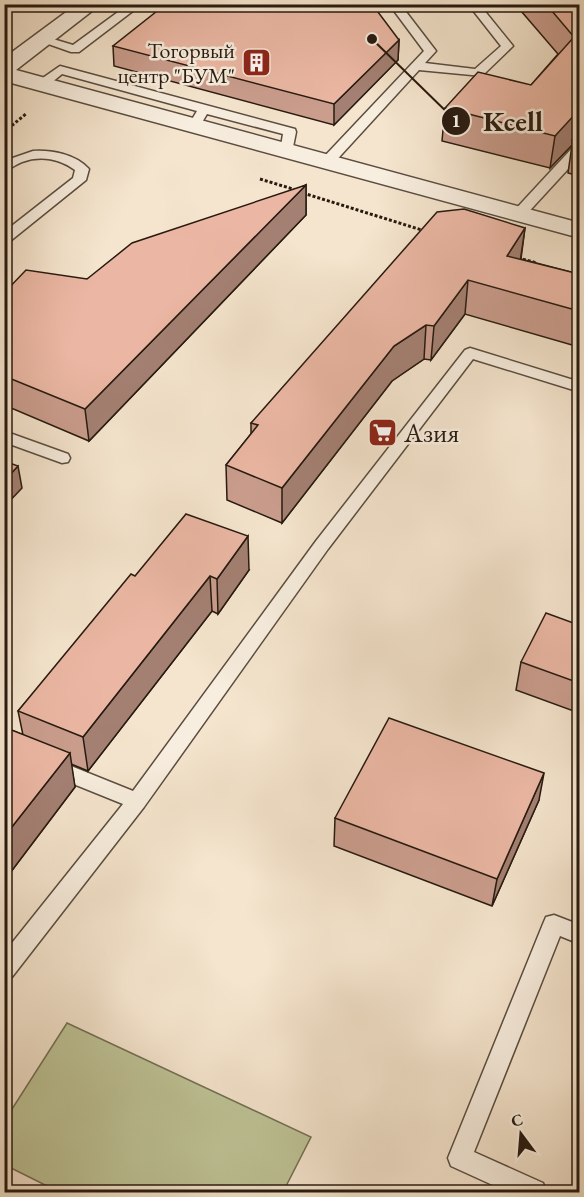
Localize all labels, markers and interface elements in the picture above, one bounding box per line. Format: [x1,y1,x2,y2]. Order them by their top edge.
place label: Тогорвый центр "БУМ" [118,36,235,90]
building icon: Тогорвый центр "БУМ" [240,47,272,79]
callout: Kcell [441,98,555,144]
text: Kcell [483,103,543,139]
text: 1 [451,109,461,132]
place label: Азия [403,415,459,450]
supermarket icon: Азия [367,417,399,449]
north arrow [491,1104,551,1164]
text: С [509,1108,525,1132]

